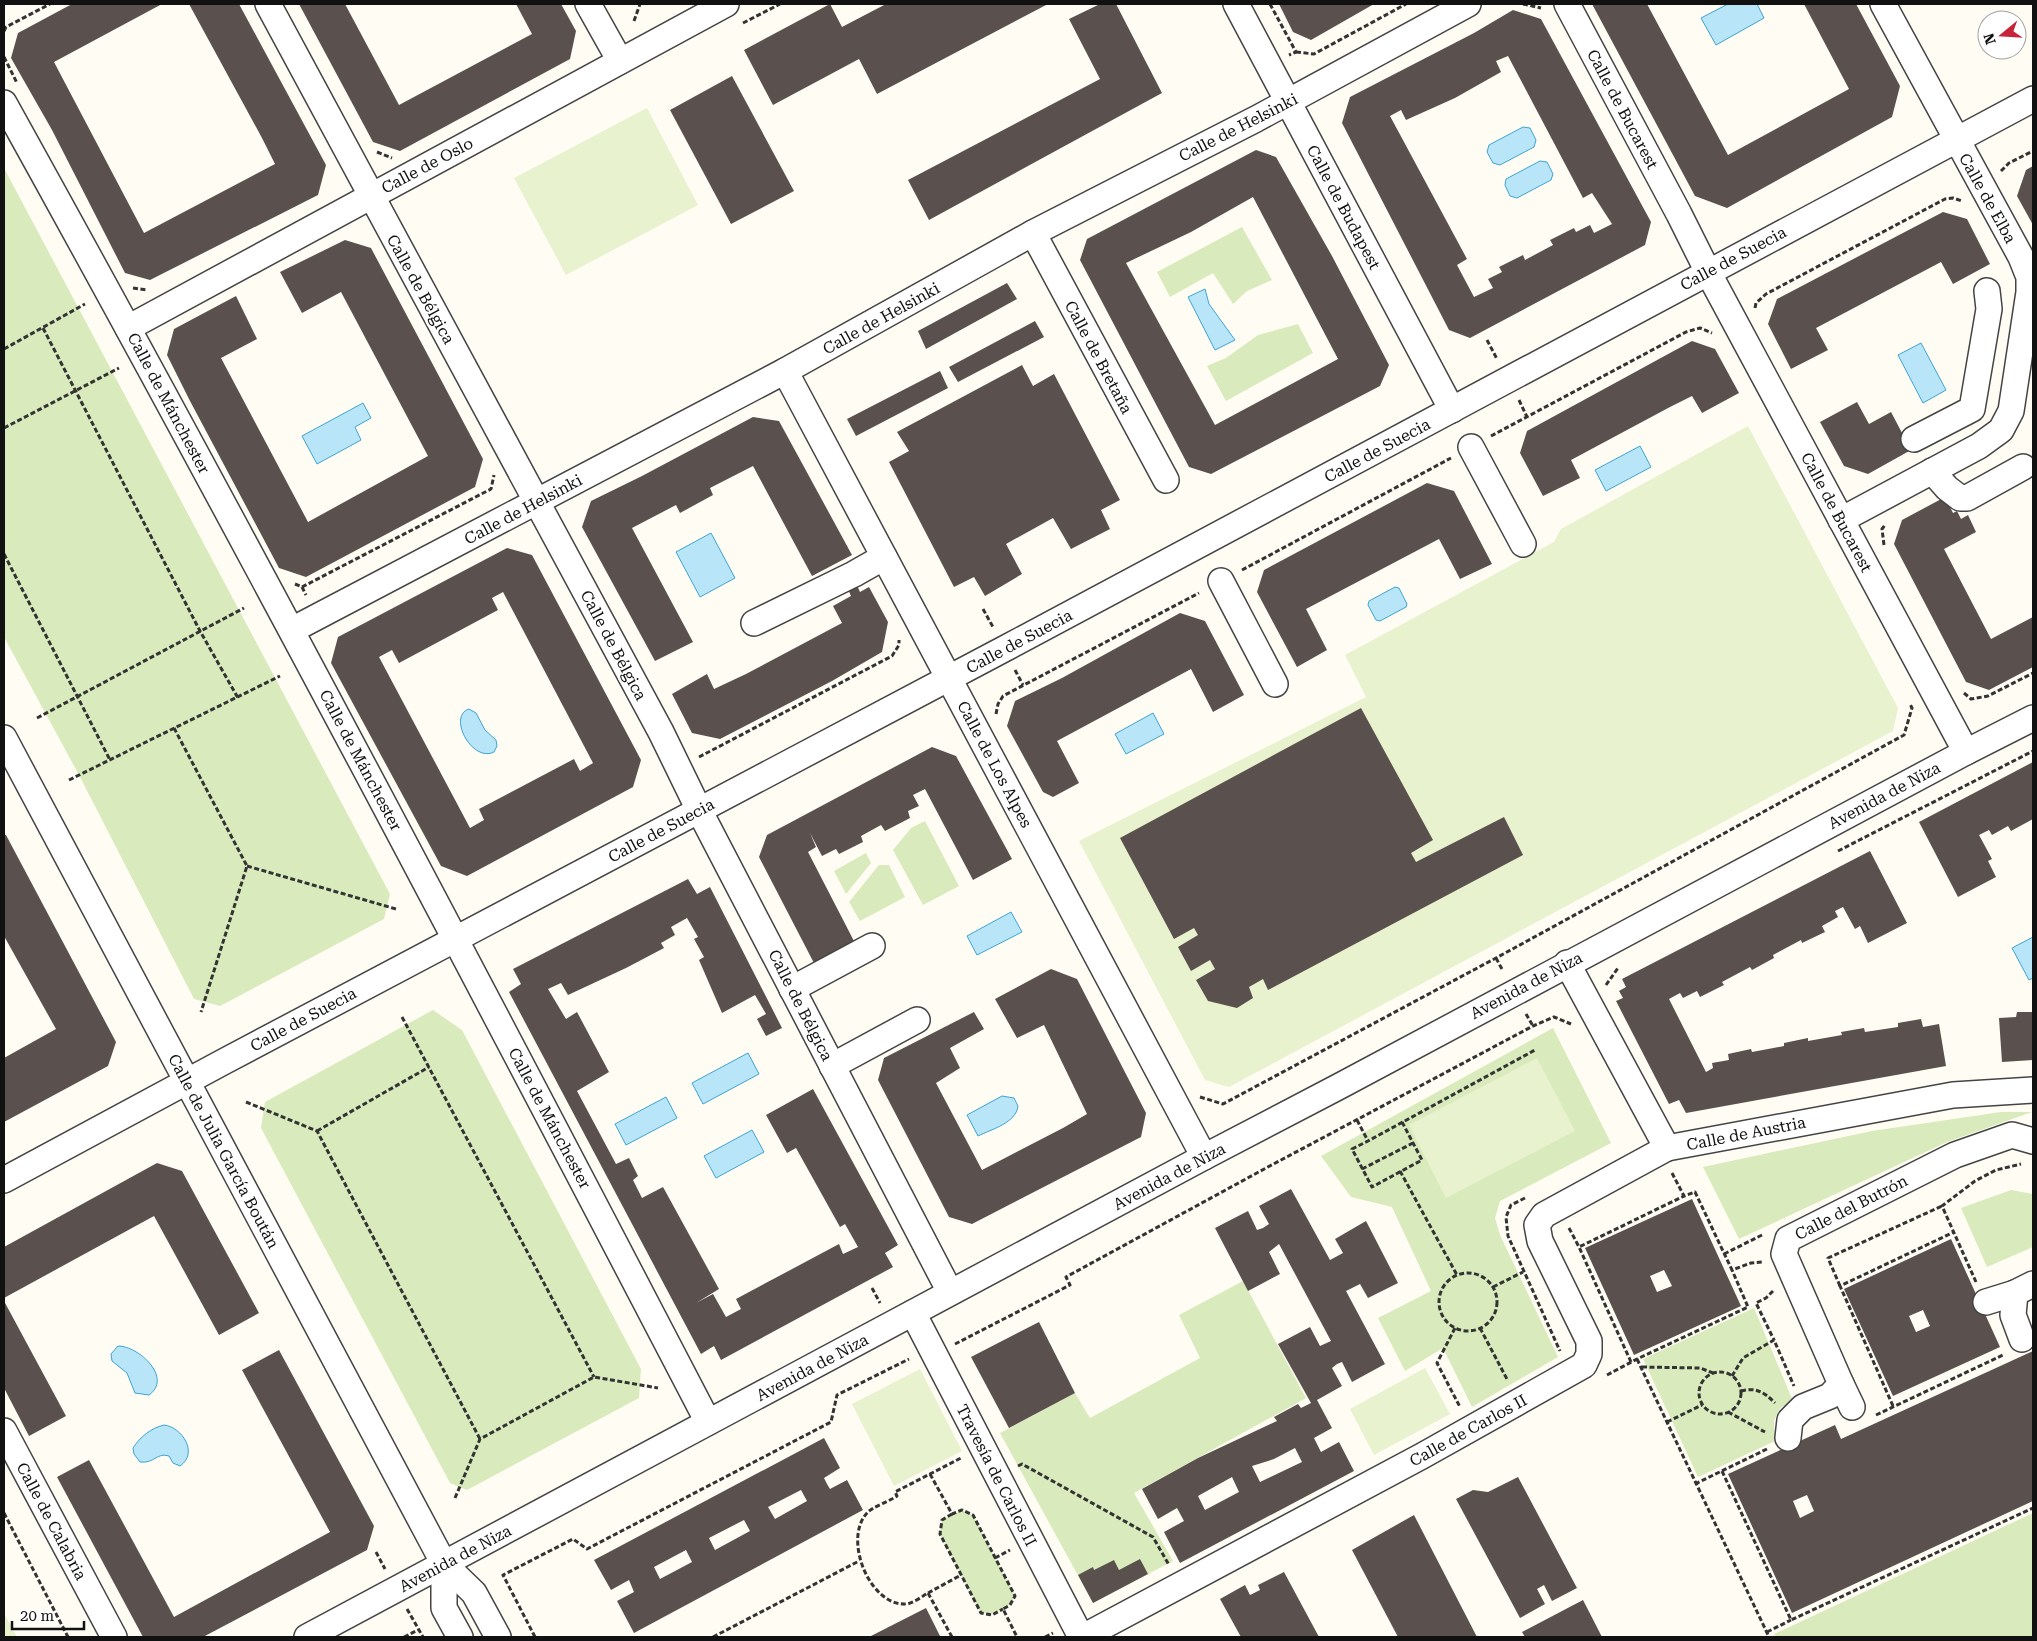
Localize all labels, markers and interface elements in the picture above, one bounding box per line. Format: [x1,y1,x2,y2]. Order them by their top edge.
north arrow [1977,10,2027,60]
text: N [1980,31,1999,47]
street label: Calle de Bucarest [1583,46,1662,172]
street label: Calle de Helsinki [1176,89,1301,166]
street label: Calle de Oslo [378,133,476,198]
street label: Calle de Budapest [1303,142,1384,273]
street label: Calle de Elba [1955,150,2020,247]
street label: Calle de Suecia [1677,222,1790,294]
street label: Calle de Bélgica [383,231,459,348]
street label: Calle de Helsinki [819,278,943,358]
street label: Calle de Bretaña [1061,297,1137,417]
street label: Calle de Mánchester [123,330,214,477]
street label: Calle de Suecia [1321,414,1434,486]
street label: Calle de Bucarest [1797,449,1876,575]
street label: Calle de Helsinki [461,470,585,549]
street label: Calle de Bélgica [577,587,651,704]
street label: Calle de Suecia [963,605,1076,677]
street label: Calle de Mánchester [315,687,406,834]
street label: Calle de Los Alpes [953,698,1036,831]
street label: Avenida de Niza [1825,758,1944,833]
street label: Calle de Suecia [605,794,718,866]
street label: Calle de Bélgica [764,947,837,1064]
street label: Avenida de Niza [1467,948,1586,1023]
street label: Calle de Suecia [247,983,360,1055]
street label: Calle de Mánchester [504,1045,595,1192]
street label: Calle de Julia García Boután [164,1051,283,1252]
street label: Calle de Austria [1685,1113,1808,1154]
street label: Avenida de Niza [1110,1139,1229,1214]
street label: Calle del Butrón [1792,1171,1911,1244]
street label: Avenida de Niza [753,1330,872,1405]
street label: Calle de Carlos II [1406,1390,1530,1471]
street label: Travesía de Carlos II [953,1401,1041,1549]
street label: Calle de Calabria [13,1459,91,1584]
street label: Avenida de Niza [396,1521,515,1596]
scale bar [12,1598,85,1630]
text: 20 m [20,1607,55,1625]

